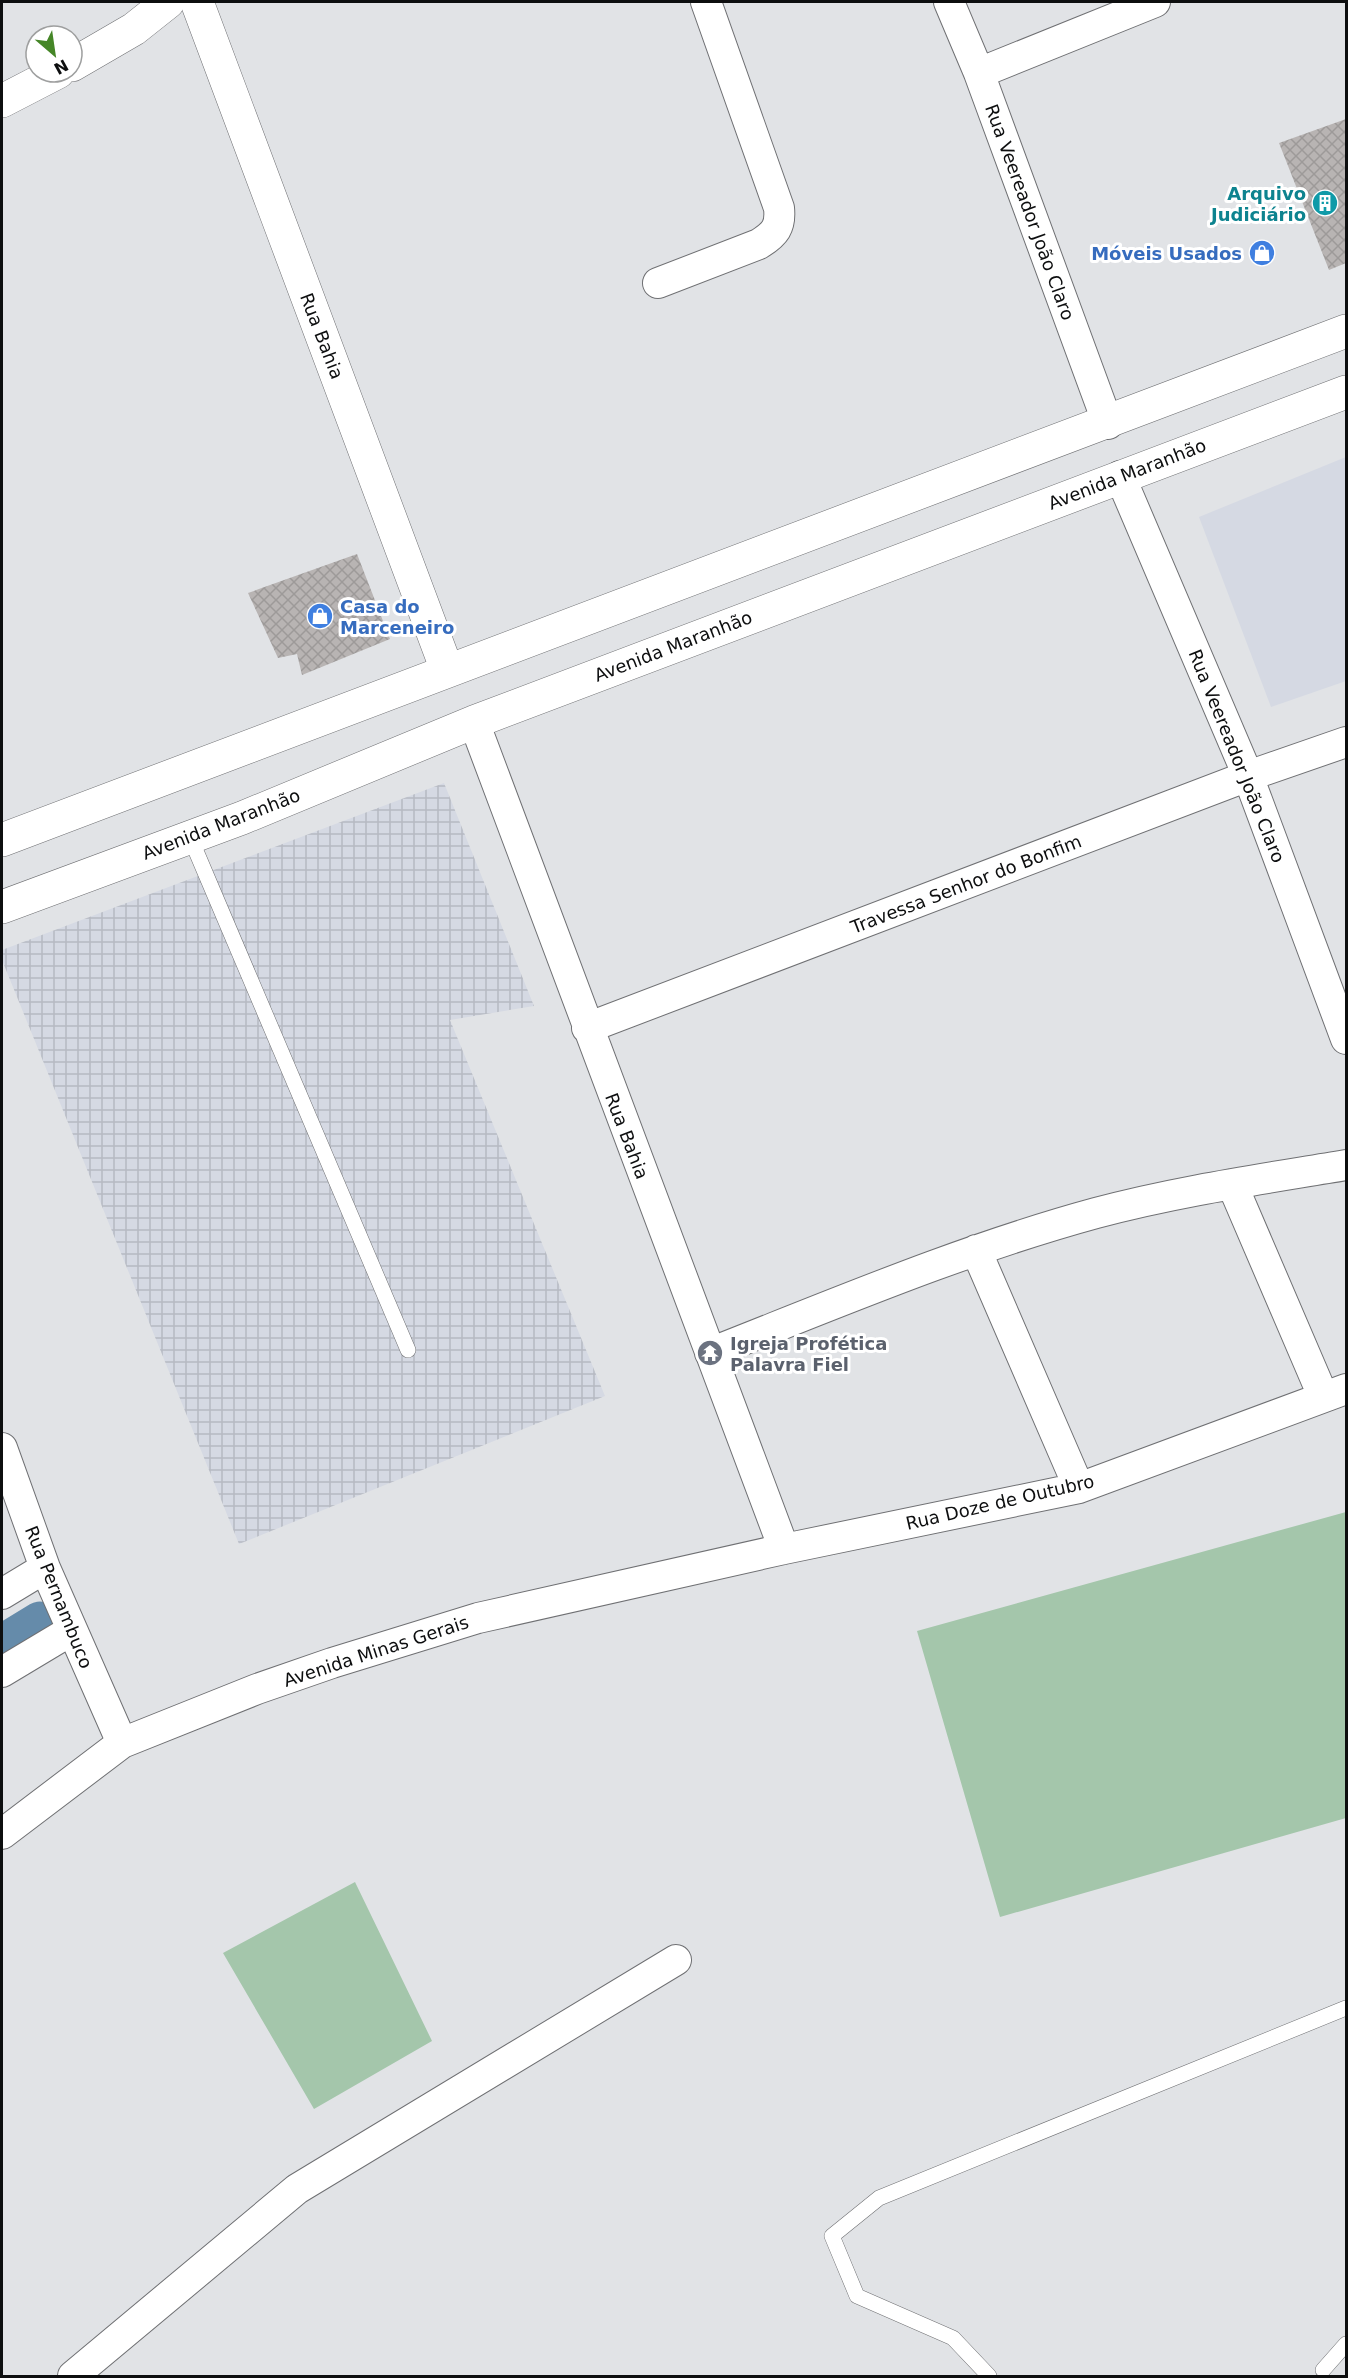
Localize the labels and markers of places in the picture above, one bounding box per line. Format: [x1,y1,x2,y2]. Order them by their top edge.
place label: Arquivo Judiciário [1209,183,1306,225]
building icon: Arquivo Judiciário [1310,188,1340,218]
shop icon: Móveis Usados [1247,238,1277,268]
place label: Móveis Usados [1091,243,1242,264]
place label: Casa do Marceneiro [340,596,454,638]
shop icon: Casa do Marceneiro [305,601,335,631]
place label: Igreja Profética Palavra Fiel [730,1333,887,1375]
temple icon: Igreja Profética Palavra Fiel [695,1338,725,1368]

